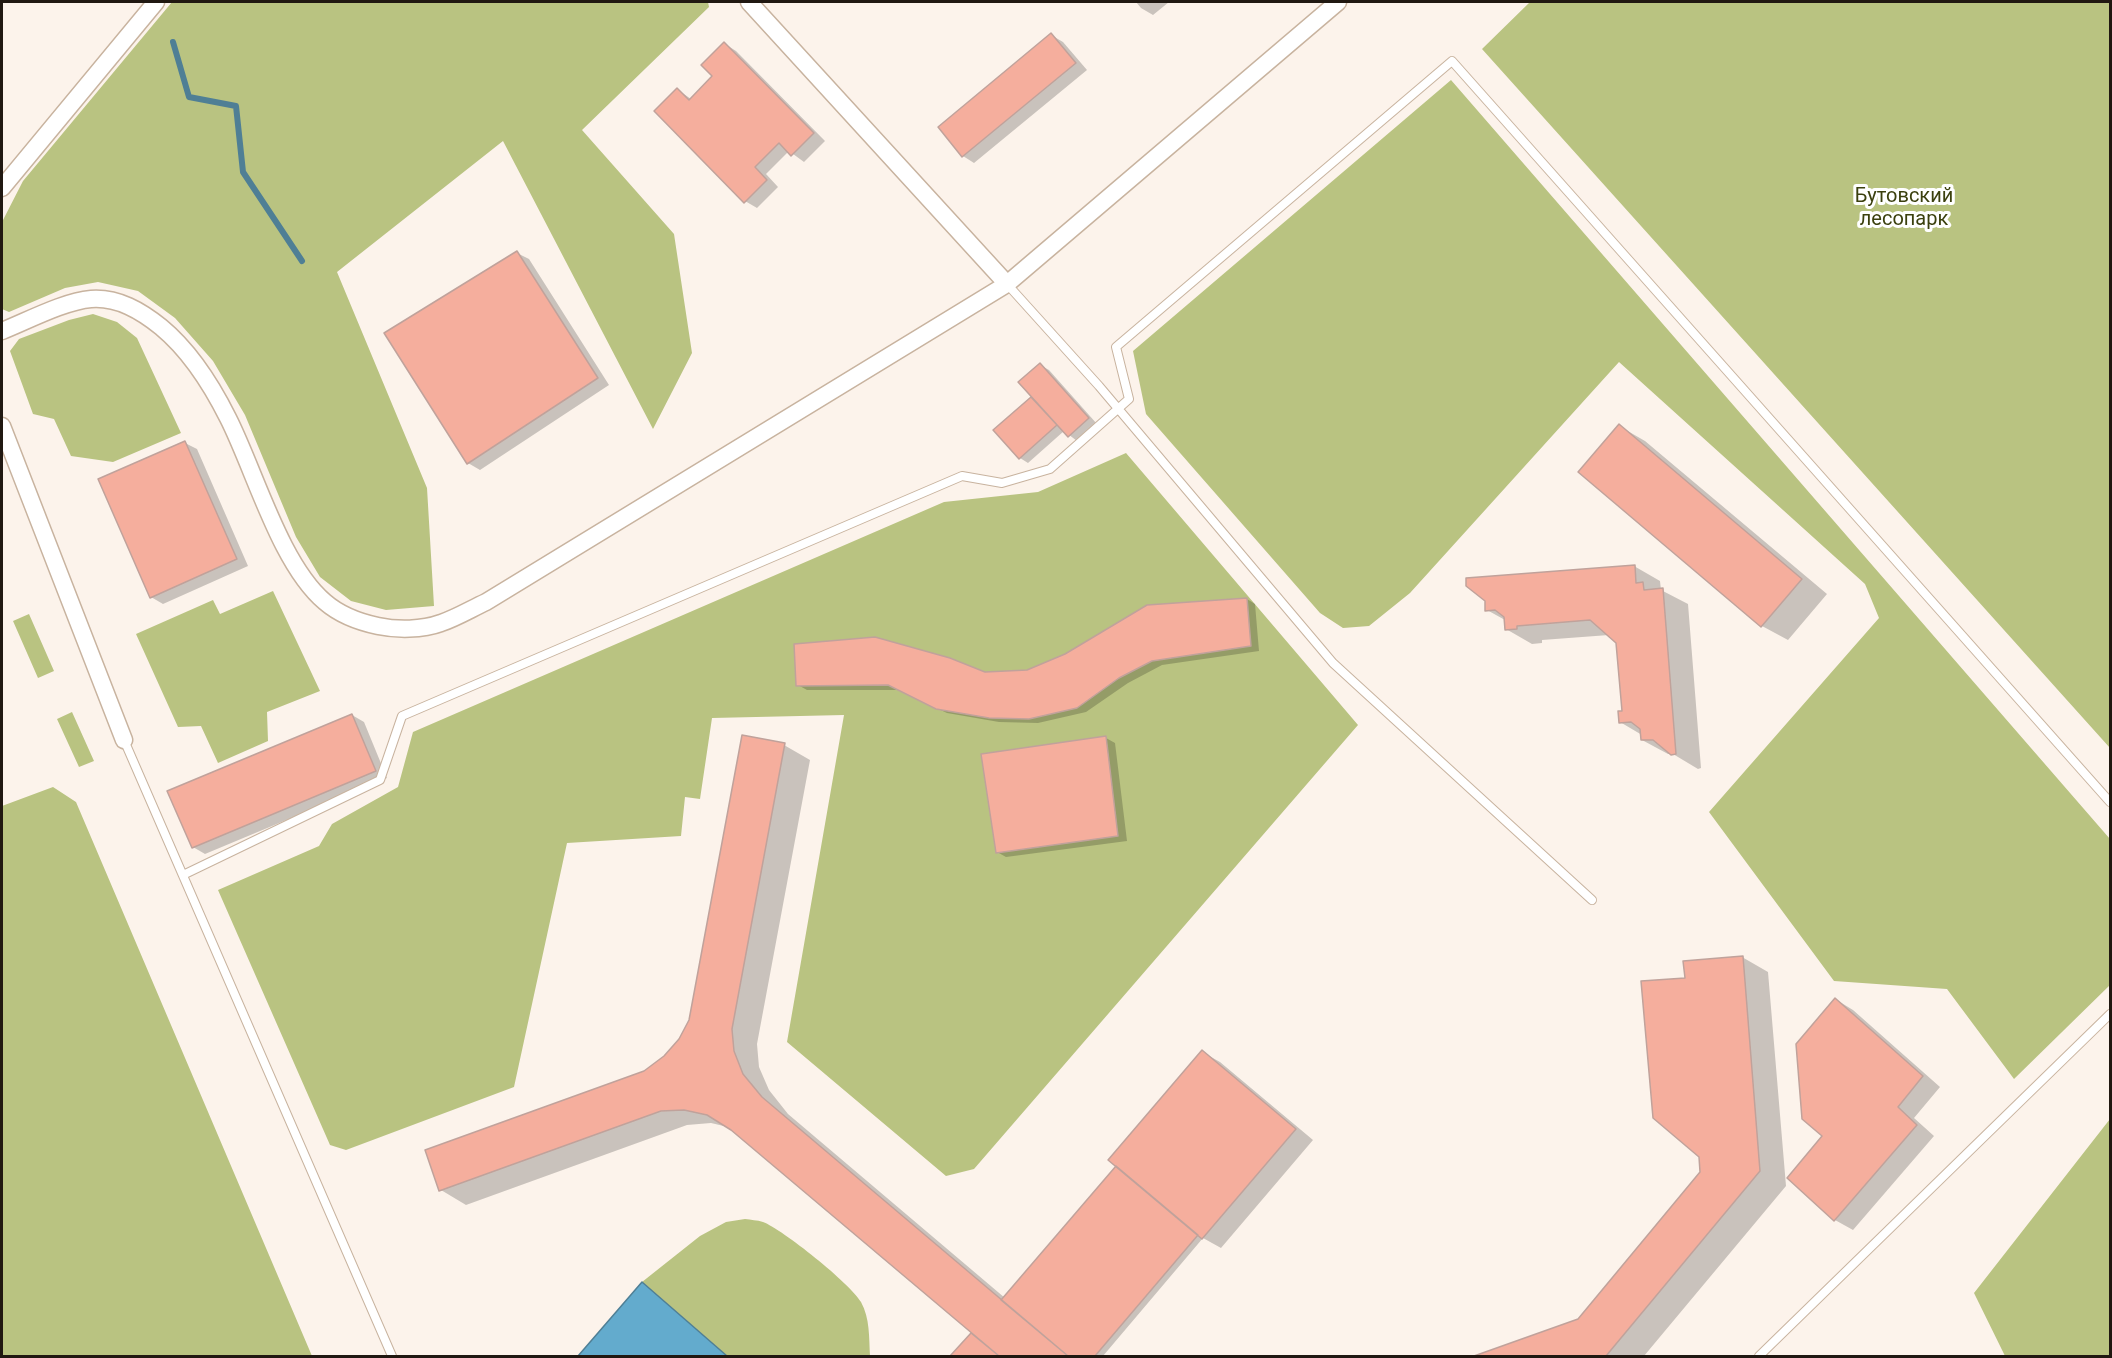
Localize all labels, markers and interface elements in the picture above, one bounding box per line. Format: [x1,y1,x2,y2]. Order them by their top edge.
park label: Бутовский лесопарк [1855,185,1953,232]

